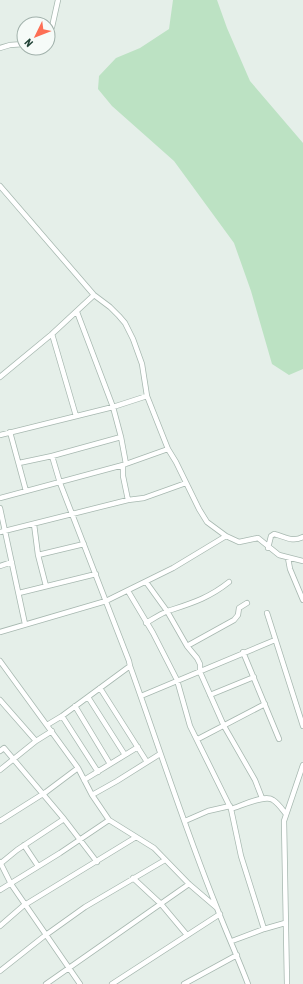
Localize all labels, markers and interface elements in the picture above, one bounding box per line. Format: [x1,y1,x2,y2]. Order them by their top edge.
north arrow [16,16,56,56]
text: N [22,36,35,49]

